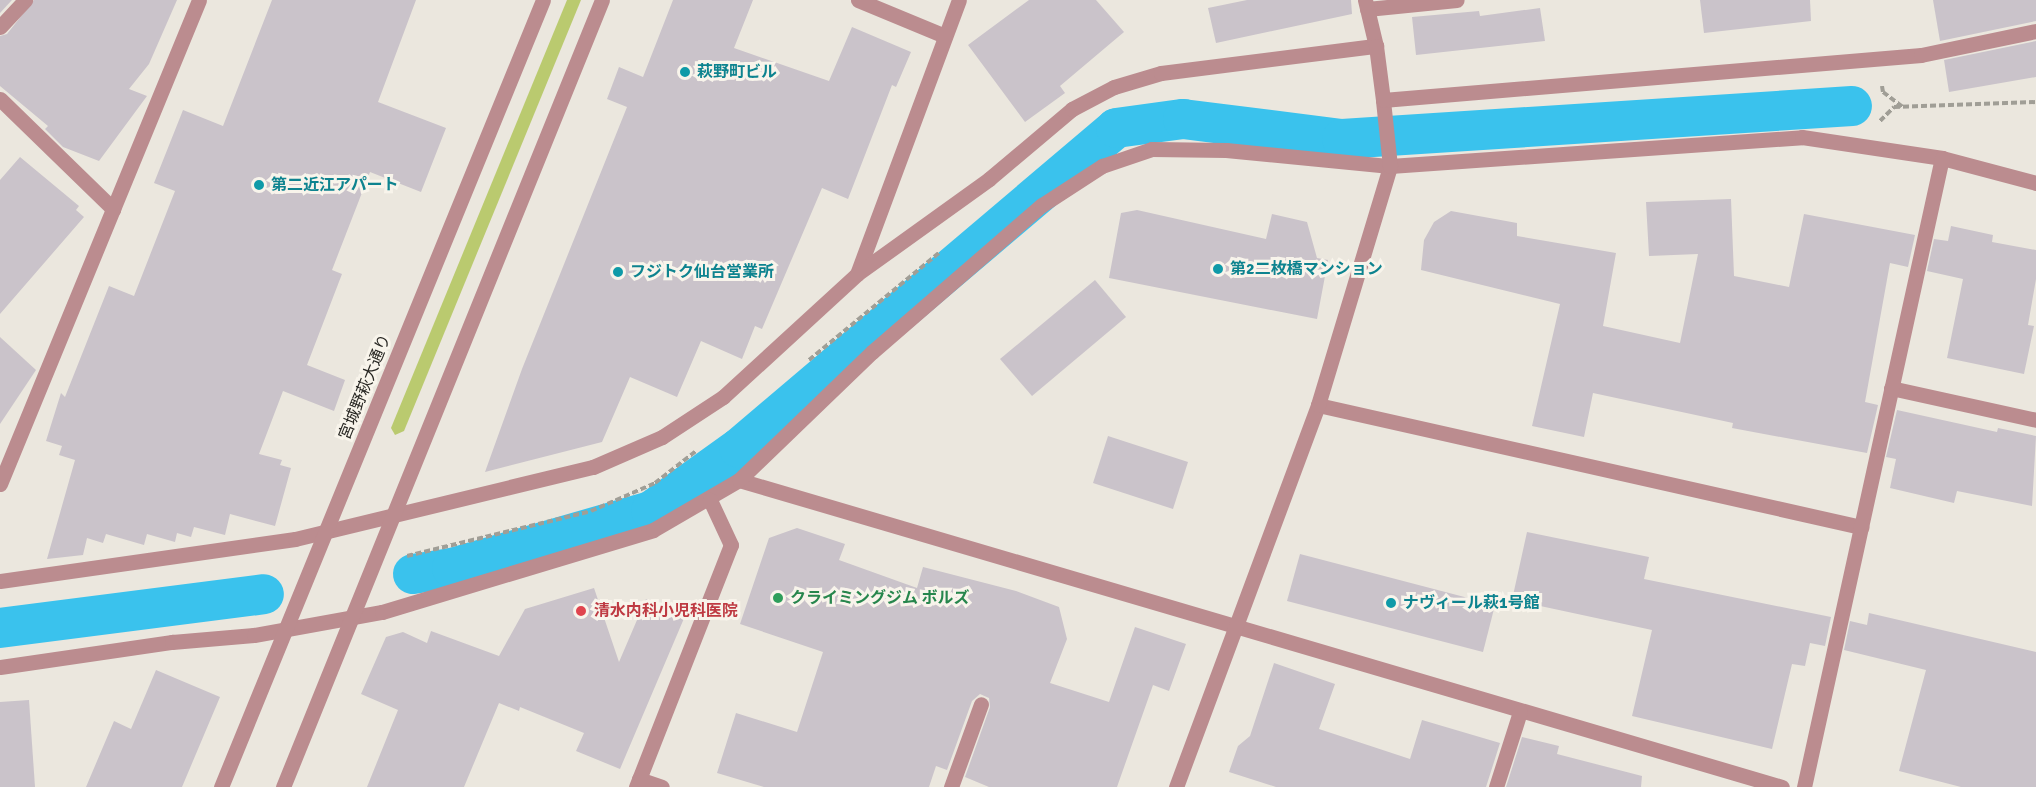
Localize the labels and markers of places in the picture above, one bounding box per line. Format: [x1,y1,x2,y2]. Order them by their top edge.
place label: 萩野町ビル [697,62,777,82]
marker: 萩野町ビル [678,65,692,79]
place label: 第二近江アパート [271,175,399,195]
marker: 第二近江アパート [252,178,266,192]
place label: 第2二枚橋マンション [1230,259,1383,279]
place label: フジトク仙台営業所 [630,262,774,282]
marker: 第2二枚橋マンション [1211,262,1225,276]
marker: フジトク仙台営業所 [611,265,625,279]
place label: クライミングジム ボルズ [790,588,970,608]
marker: クライミングジム ボルズ [771,591,785,605]
place label: ナヴィール萩1号館 [1403,593,1540,613]
marker: ナヴィール萩1号館 [1384,596,1398,610]
place label: 清水内科小児科医院 [594,601,738,621]
marker: 清水内科小児科医院 [572,602,590,620]

